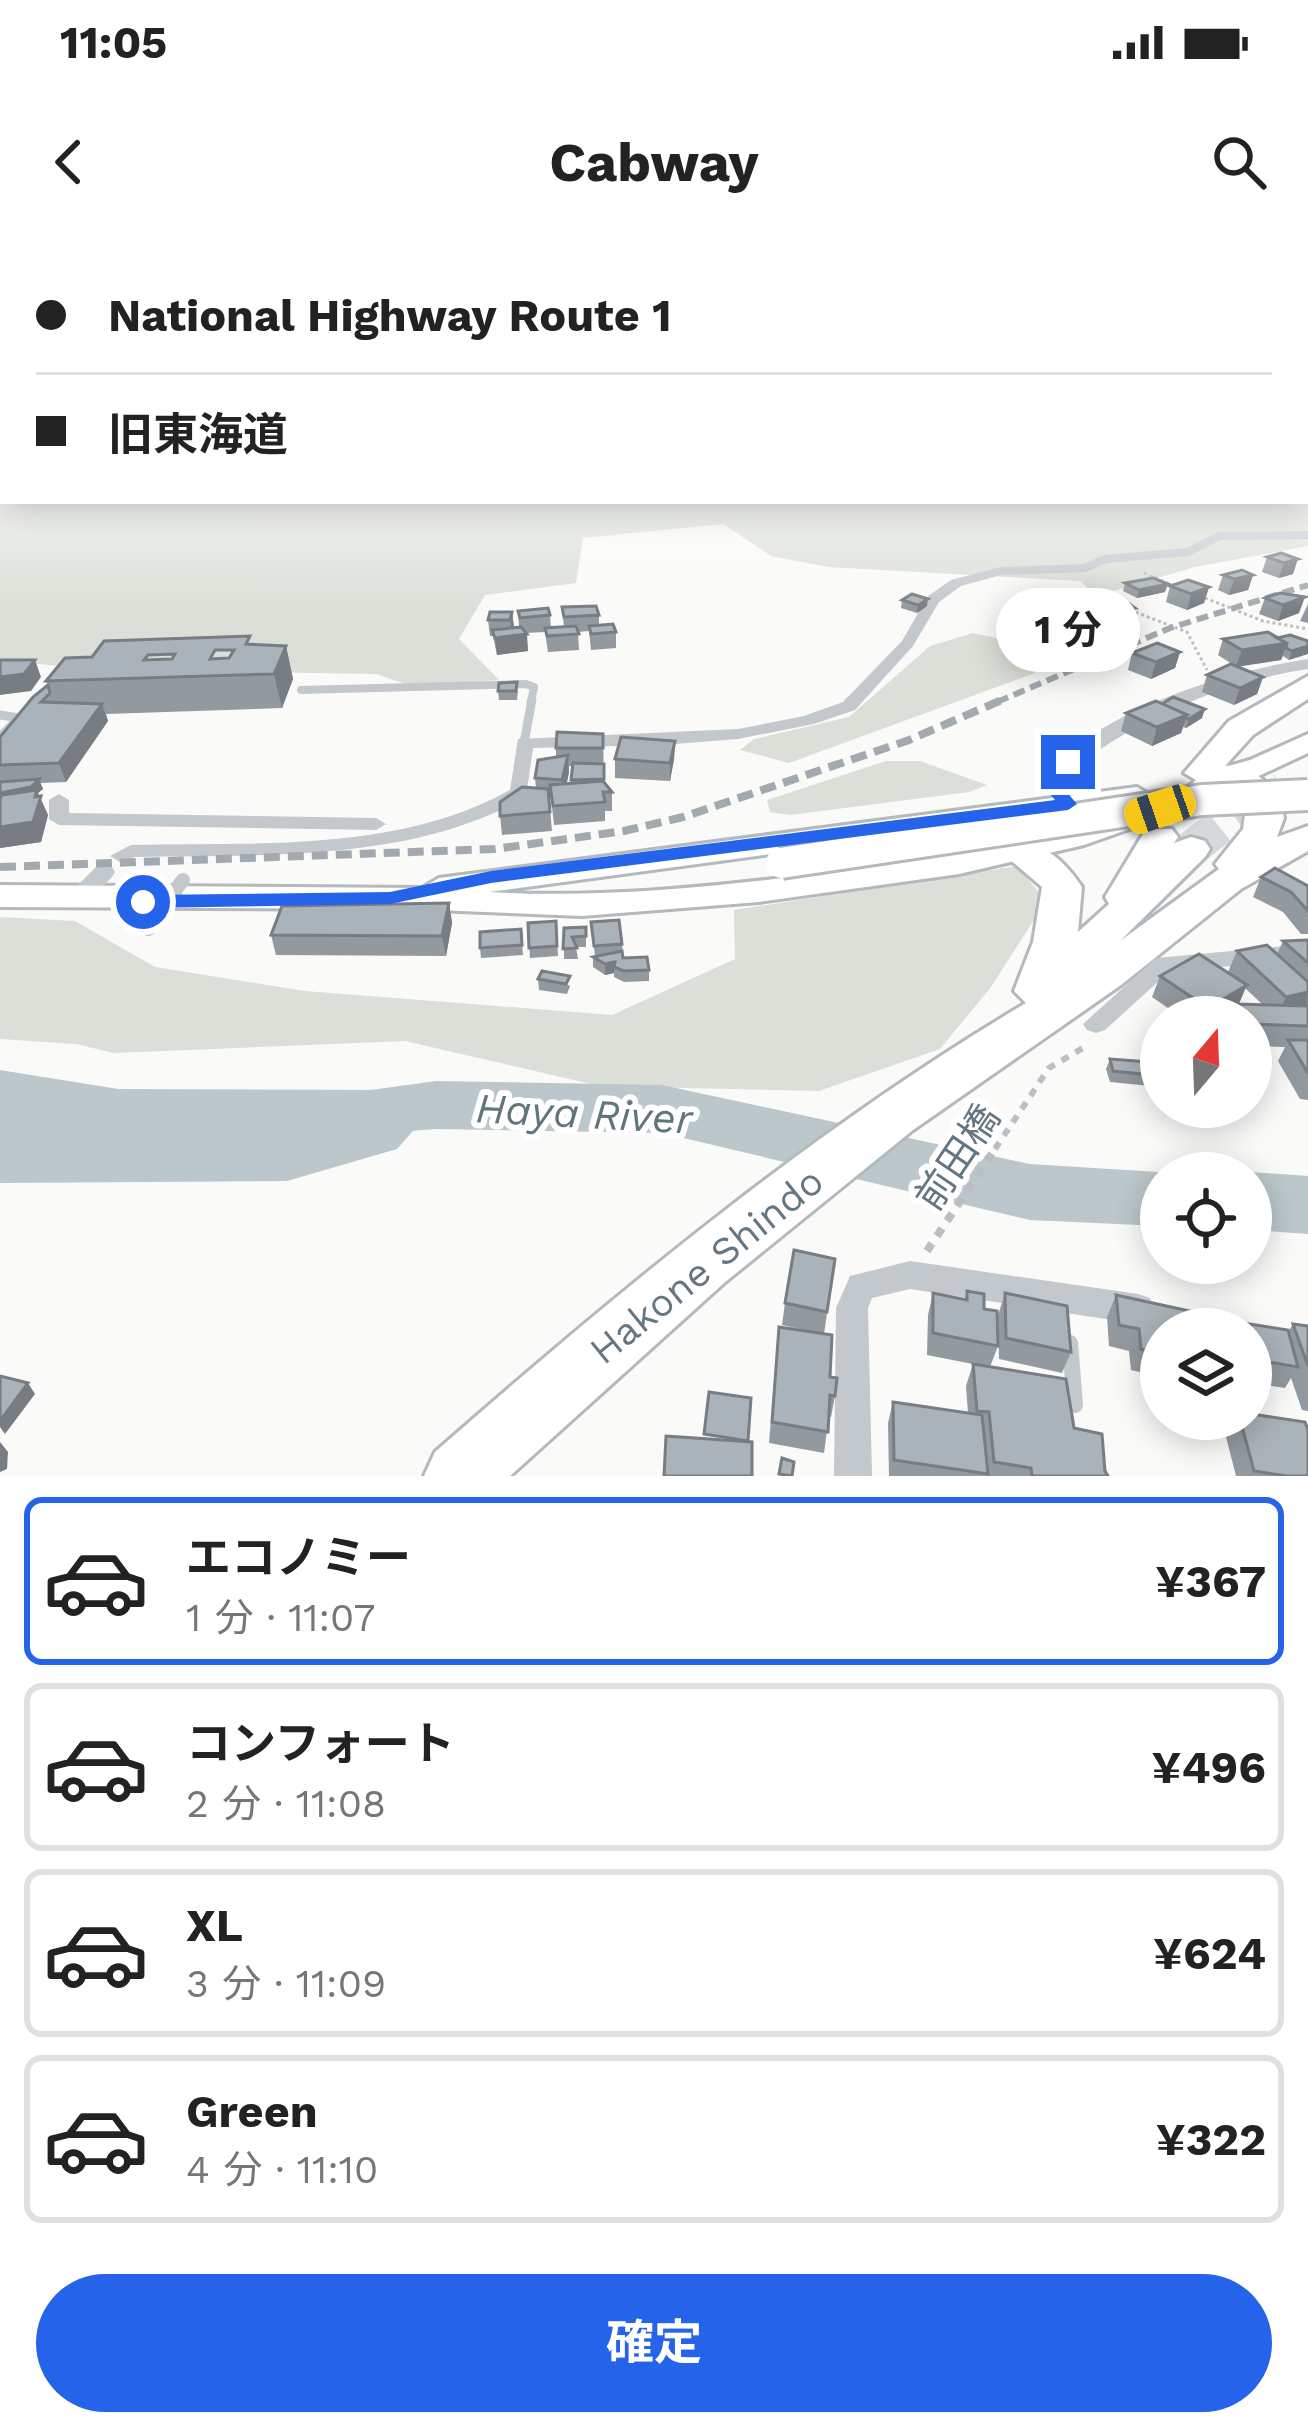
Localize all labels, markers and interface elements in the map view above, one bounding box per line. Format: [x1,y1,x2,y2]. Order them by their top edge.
text: 11:05 [60,16,167,69]
icon: back [36,129,102,195]
icon: search [1206,129,1272,195]
text: Cabway [549,131,759,194]
text: National Highway Route 1 [108,289,672,342]
text: 旧東海道 [108,408,288,461]
callout: 1 分 [996,588,1140,672]
text: 1 分 [1035,607,1101,652]
route end [1041,735,1095,789]
car [1120,780,1200,838]
route start [116,875,170,929]
north arrow [1140,996,1272,1128]
map controls [1140,996,1272,1440]
water label: Haya River [474,1083,695,1144]
street label: 前田橋 [906,1096,1009,1218]
button: locate [1140,1152,1272,1284]
street label: Hakone Shindo [581,1158,832,1373]
button: layers [1140,1308,1272,1440]
icon: car [42,1527,150,1635]
text: エコノミー [186,1531,411,1584]
text: ¥367 [1155,1555,1266,1608]
text: 1 分 · 11:07 [186,1595,375,1640]
icon: car [42,1713,150,1821]
text: コンフォート [186,1717,455,1770]
text: ¥496 [1152,1741,1266,1794]
text: 2 分 · 11:08 [186,1781,386,1826]
icon: car [42,1899,150,2007]
text: XL [186,1899,243,1952]
text: ¥624 [1153,1927,1266,1980]
text: 3 分 · 11:09 [186,1961,386,2006]
icon: car [42,2085,150,2193]
text: Green [186,2085,318,2138]
text: ¥322 [1156,2113,1266,2166]
text: 4 分 · 11:10 [186,2147,378,2192]
button: 確定 [36,2274,1272,2412]

